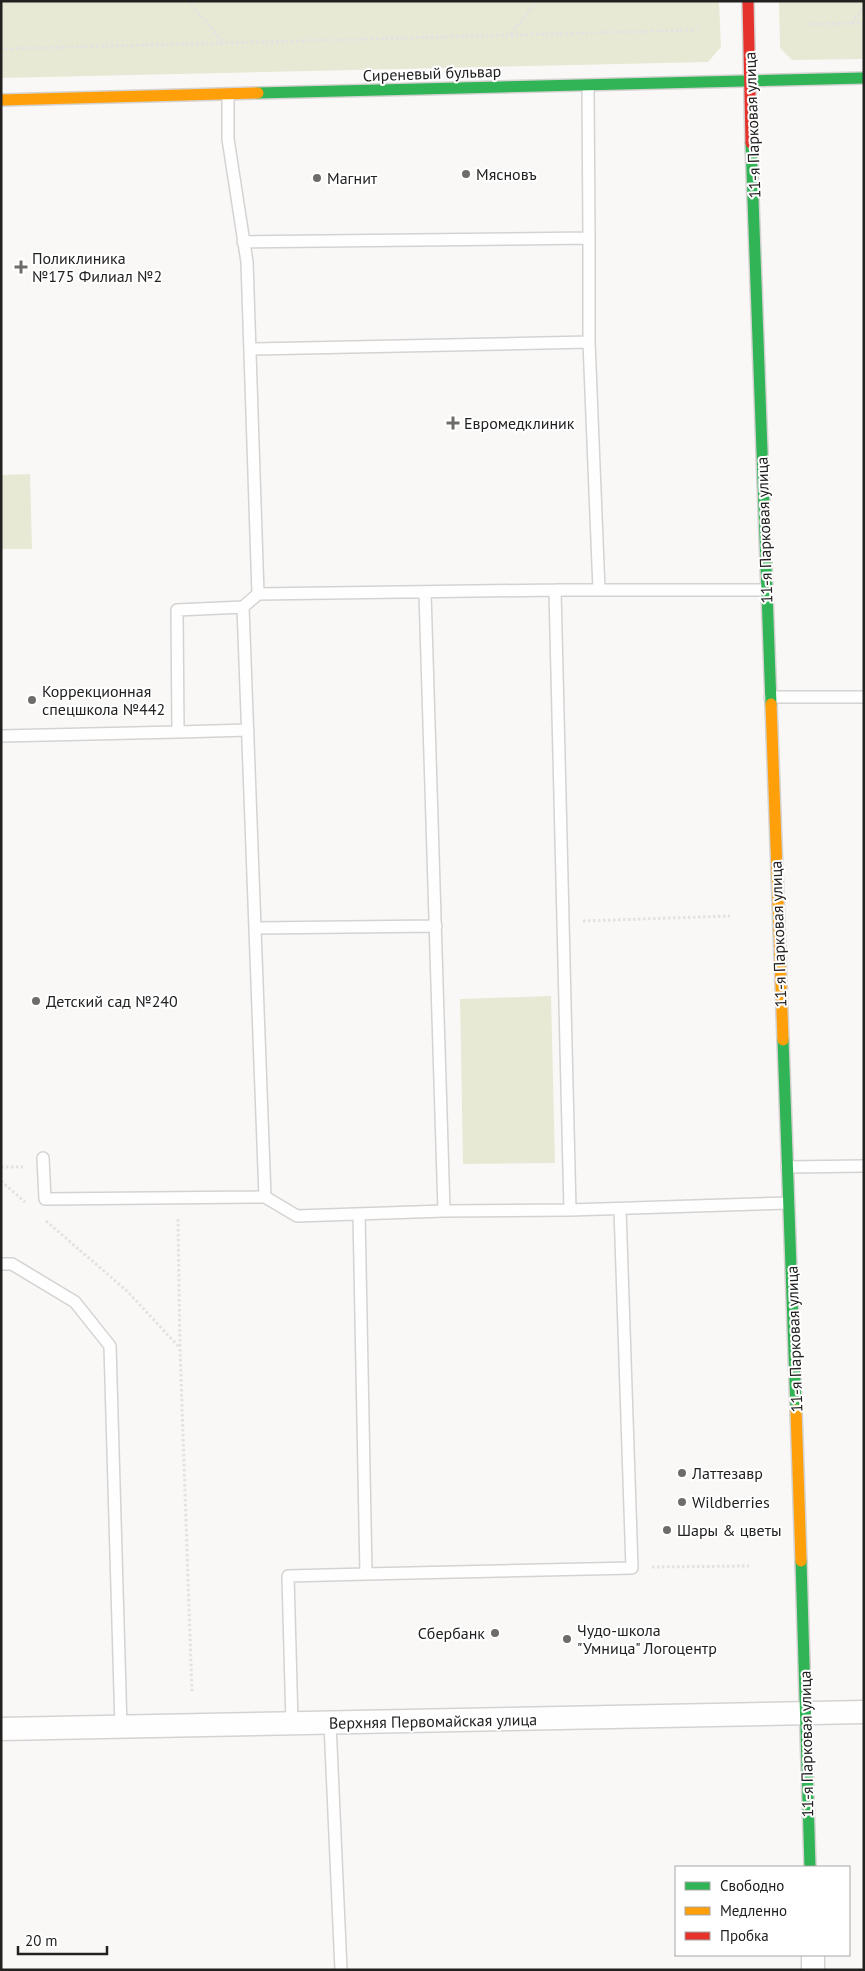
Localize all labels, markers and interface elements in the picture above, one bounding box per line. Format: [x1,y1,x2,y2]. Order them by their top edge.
street label: 11-я Парковая улица [739,51,765,199]
street label: Сиреневый бульвар [362,61,502,85]
place label: Мясновъ [476,164,537,184]
place label: Магнит [327,168,378,188]
marker: Мясновъ [460,168,472,180]
marker: Магнит [311,172,323,184]
place label: Поликлиника №175 Филиал №2 [32,248,162,286]
marker: Поликлиника №175 Филиал №2 [14,260,28,274]
place label: Евромедклиник [464,413,575,433]
marker: Евромедклиник [446,416,460,430]
street label: 11-я Парковая улица [751,456,777,604]
place label: Коррекционная спецшкола №442 [42,681,165,719]
marker: Коррекционная спецшкола №442 [26,694,38,706]
street label: 11-я Парковая улица [765,860,791,1008]
place label: Детский сад №240 [46,991,178,1011]
marker: Детский сад №240 [30,995,42,1007]
street label: 11-я Парковая улица [781,1265,807,1413]
place label: Латтезавр [691,1463,763,1483]
marker: Латтезавр [676,1467,688,1479]
place label: Wildberries [692,1492,770,1512]
marker: Wildberries [676,1496,688,1508]
place label: Шары & цветы [677,1520,782,1540]
marker: Шары & цветы [661,1524,673,1536]
place label: Чудо-школа "Умница" Логоцентр [577,1620,717,1658]
place label: Сбербанк [418,1623,485,1643]
marker: Сбербанк [489,1627,501,1639]
marker: Чудо-школа "Умница" Логоцентр [561,1633,573,1645]
street label: 11-я Парковая улица [795,1670,817,1818]
street label: Верхняя Первомайская улица [329,1709,537,1733]
legend [675,1866,850,1956]
text: Свободно [720,1876,784,1895]
text: Медленно [720,1901,787,1920]
scale bar [18,1924,106,1956]
text: Пробка [720,1926,769,1945]
text: 20 m [25,1931,58,1950]

